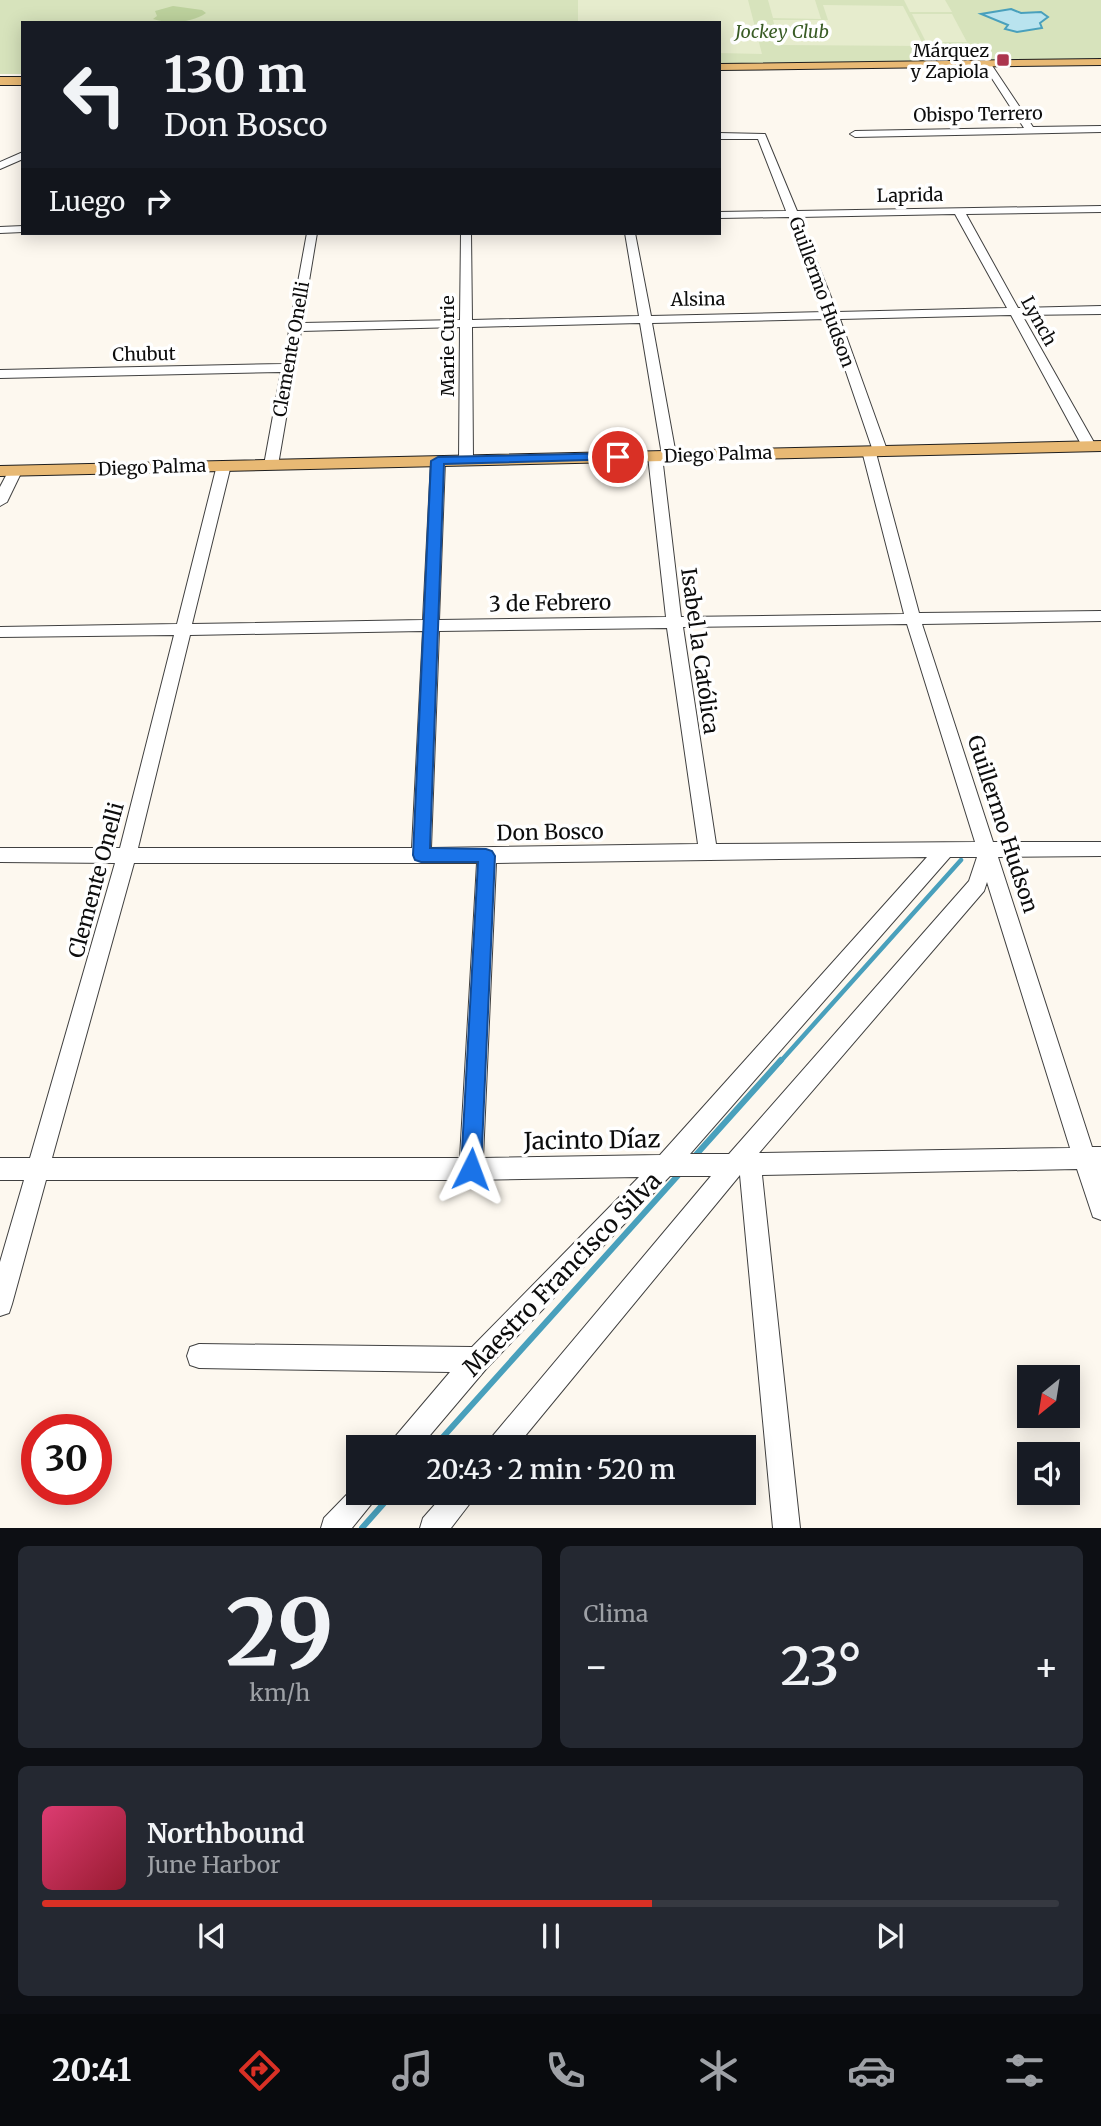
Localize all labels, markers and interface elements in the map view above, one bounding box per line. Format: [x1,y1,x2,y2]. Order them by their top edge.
park label: Jockey Club [733,20,829,43]
place label: Márquez y Zapiola [911,39,989,83]
text: 130 m [164,44,307,105]
icon: left [49,49,140,140]
marker: Márquez y Zapiola [995,52,1011,68]
street label: Obispo Terrero [913,101,1043,127]
text: Don Bosco [164,105,327,145]
icon: right [139,182,177,220]
street label: Laprida [876,183,944,207]
text: Luego [49,185,125,218]
street label: Guillermo Hudson [784,214,860,371]
street label: Clemente Onelli [268,279,314,419]
street label: Alsina [669,287,726,311]
street label: Lynch [1016,292,1062,350]
street label: Marie Curie [436,295,459,397]
street label: Chubut [112,342,176,366]
pin [588,427,648,487]
icon: arrive [599,438,637,476]
street label: Diego Palma [663,441,773,467]
street label: Diego Palma [97,454,207,480]
street label: Isabel la Católica [675,566,725,736]
street label: 3 de Febrero [489,588,611,618]
street label: Guillermo Hudson [962,732,1044,916]
street label: Clemente Onelli [62,799,130,961]
street label: Don Bosco [496,818,604,846]
street label: Jacinto Díaz [522,1123,661,1157]
position arrow [434,1132,508,1206]
street label: Maestro Francisco Silva [456,1165,668,1383]
north arrow [1017,1365,1080,1428]
map controls [1017,1365,1080,1505]
speed limit sign: 30 [21,1414,112,1505]
button: sound [1017,1442,1080,1505]
text: 20:43 · 2 min · 520 m [427,1453,675,1486]
text: 29 [226,1575,334,1690]
text: Clima [584,1599,648,1628]
text: 23° [780,1634,862,1699]
text: − [584,1643,609,1690]
text: + [1034,1643,1059,1690]
text: km/h [249,1678,310,1707]
text: Northbound [147,1817,305,1850]
text: June Harbor [147,1850,280,1879]
icon: previous [193,1917,231,1955]
icon: pause [532,1917,570,1955]
icon: next [871,1917,909,1955]
icon: directions [235,2046,284,2095]
icon: music [388,2046,437,2095]
icon: phone [541,2046,590,2095]
icon: climate [694,2046,743,2095]
icon: car [847,2046,896,2095]
icon: filters [1000,2046,1049,2095]
text: 20:41 [52,2050,131,2090]

